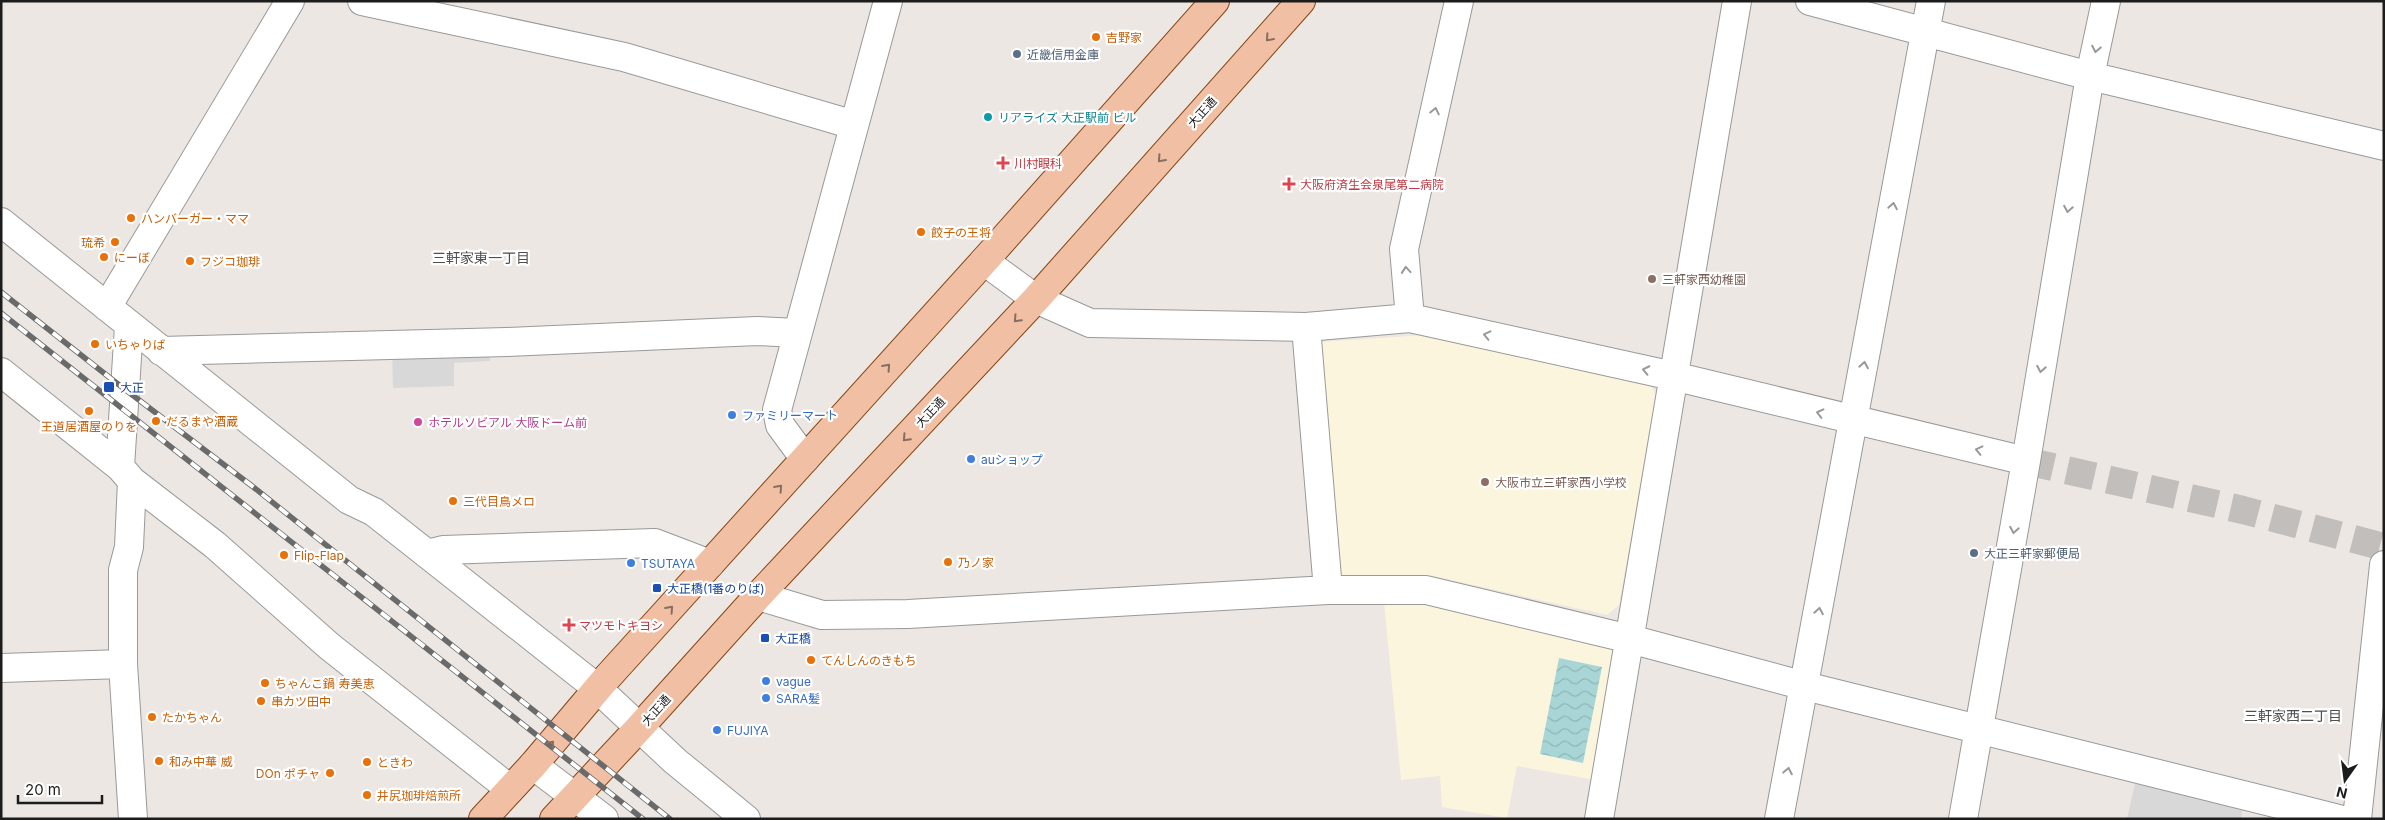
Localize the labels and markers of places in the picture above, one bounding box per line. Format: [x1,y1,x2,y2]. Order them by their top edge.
place label: 吉野家 [1106,30,1142,45]
marker: 吉野家 [1090,31,1102,43]
place label: 近畿信用金庫 [1027,47,1099,62]
marker: 近畿信用金庫 [1011,48,1023,60]
place label: リアライズ 大正駅前 ビル [998,110,1136,125]
marker: リアライズ 大正駅前 ビル [982,111,994,123]
marker: 川村眼科 [996,156,1010,170]
place label: 川村眼科 [1014,156,1062,171]
marker: 大阪府済生会泉尾第二病院 [1282,177,1296,191]
place label: 大阪府済生会泉尾第二病院 [1300,177,1444,192]
place label: ハンバーガー・ママ [141,211,249,226]
marker: ハンバーガー・ママ [125,212,137,224]
place label: 餃子の王将 [931,225,991,240]
marker: 餃子の王将 [915,226,927,238]
place label: 琉希 [81,235,105,250]
marker: 琉希 [109,236,121,248]
place label: にーぼ [114,250,150,265]
marker: にーぼ [98,251,110,263]
place label: フジコ珈琲 [200,254,260,269]
marker: フジコ珈琲 [184,255,196,267]
place label: 三軒家西幼稚園 [1662,272,1746,287]
marker: 三軒家西幼稚園 [1646,273,1658,285]
place label: いちゃりば [105,337,165,352]
marker: いちゃりば [89,338,101,350]
marker: 大正 [102,380,116,394]
place label: 大正 [120,380,144,395]
marker: 王道居酒屋のりを [83,405,95,417]
place label: ファミリーマート [742,408,838,423]
marker: ファミリーマート [726,409,738,421]
place label: だるまや酒蔵 [166,414,238,429]
marker: だるまや酒蔵 [150,415,162,427]
place label: ホテルソビアル 大阪ドーム前 [428,415,587,430]
marker: ホテルソビアル 大阪ドーム前 [412,416,424,428]
place label: 王道居酒屋のりを [41,419,137,434]
place label: auショップ [981,452,1043,467]
marker: auショップ [965,453,977,465]
place label: 大阪市立三軒家西小学校 [1495,475,1627,490]
marker: 大阪市立三軒家西小学校 [1479,476,1491,488]
place label: 三代目鳥メロ [463,494,535,509]
marker: 三代目鳥メロ [447,495,459,507]
place label: 大正三軒家郵便局 [1984,546,2080,561]
marker: 大正三軒家郵便局 [1968,547,1980,559]
place label: Flip-Flap [294,548,344,563]
marker: Flip-Flap [278,549,290,561]
place label: 乃ノ家 [958,555,994,570]
place label: TSUTAYA [641,556,695,571]
marker: 乃ノ家 [942,556,954,568]
marker: TSUTAYA [625,557,637,569]
place label: 大正橋(1番のりば) [667,581,765,596]
marker: 大正橋(1番のりば) [651,582,663,594]
place label: マツモトキヨシ [579,618,663,633]
marker: マツモトキヨシ [563,619,575,631]
place label: 大正橋 [775,631,811,646]
marker: 大正橋 [759,632,771,644]
place label: てんしんのきもち [821,653,917,668]
marker: てんしんのきもち [805,654,817,666]
place label: vague [776,674,811,689]
marker: vague [760,675,772,687]
place label: ちゃんこ鍋 寿美恵 [275,676,374,691]
marker: ちゃんこ鍋 寿美恵 [259,677,271,689]
place label: SARA髪 [776,691,820,706]
marker: SARA髪 [760,692,772,704]
place label: 串カツ田中 [271,694,331,709]
marker: 串カツ田中 [255,695,267,707]
place label: たかちゃん [162,710,222,725]
marker: たかちゃん [146,711,158,723]
place label: FUJIYA [727,723,769,738]
marker: FUJIYA [711,724,723,736]
place label: 和み中華 威 [169,754,232,769]
marker: 和み中華 威 [153,755,165,767]
place label: ときわ [377,755,413,770]
marker: ときわ [361,756,373,768]
place label: DOn ポチャ [256,766,320,781]
marker: DOn ポチャ [324,767,336,779]
place label: 井尻珈琲焙煎所 [377,788,461,803]
marker: 井尻珈琲焙煎所 [361,789,373,801]

